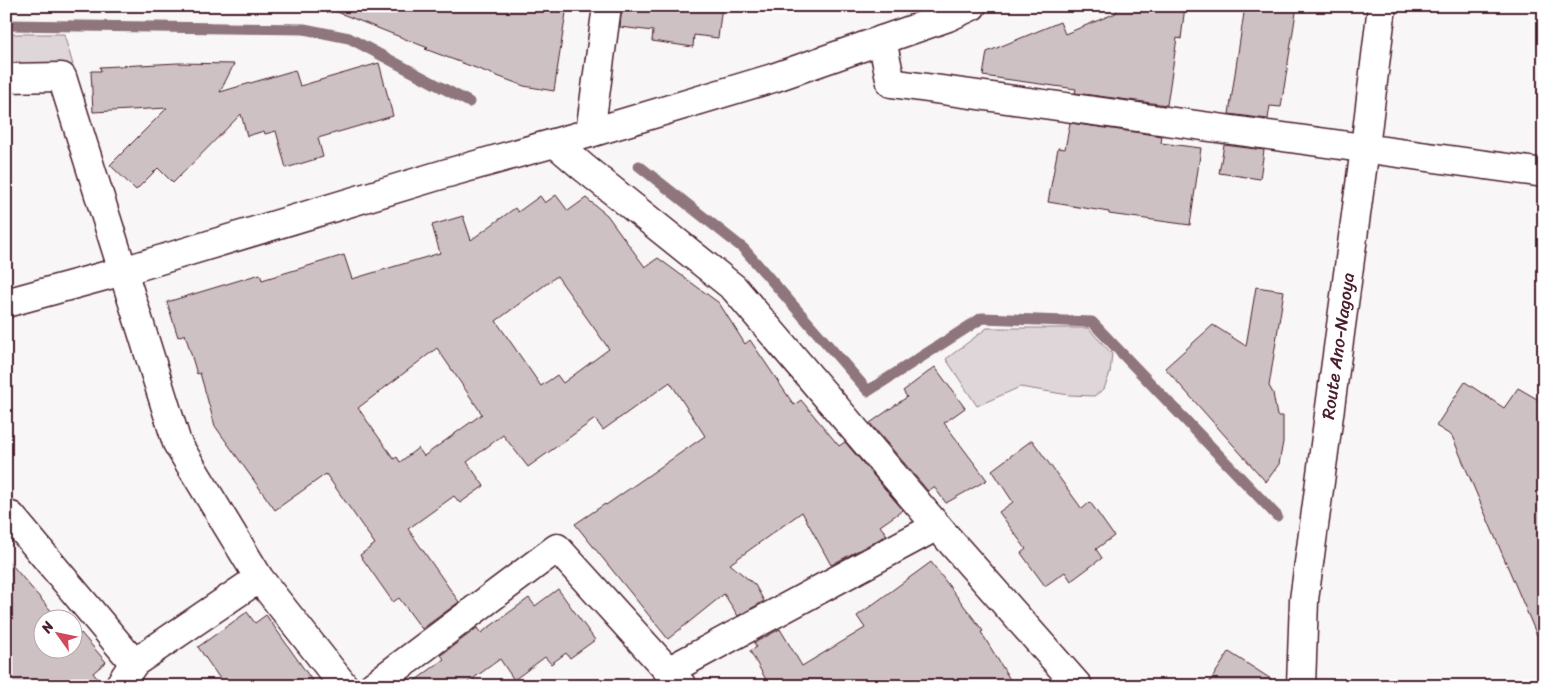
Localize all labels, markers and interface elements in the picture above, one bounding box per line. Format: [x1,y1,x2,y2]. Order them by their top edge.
street label: Route Ano-Nagoya [1312,271,1364,421]
north arrow [32,610,82,660]
text: N [34,616,61,639]

